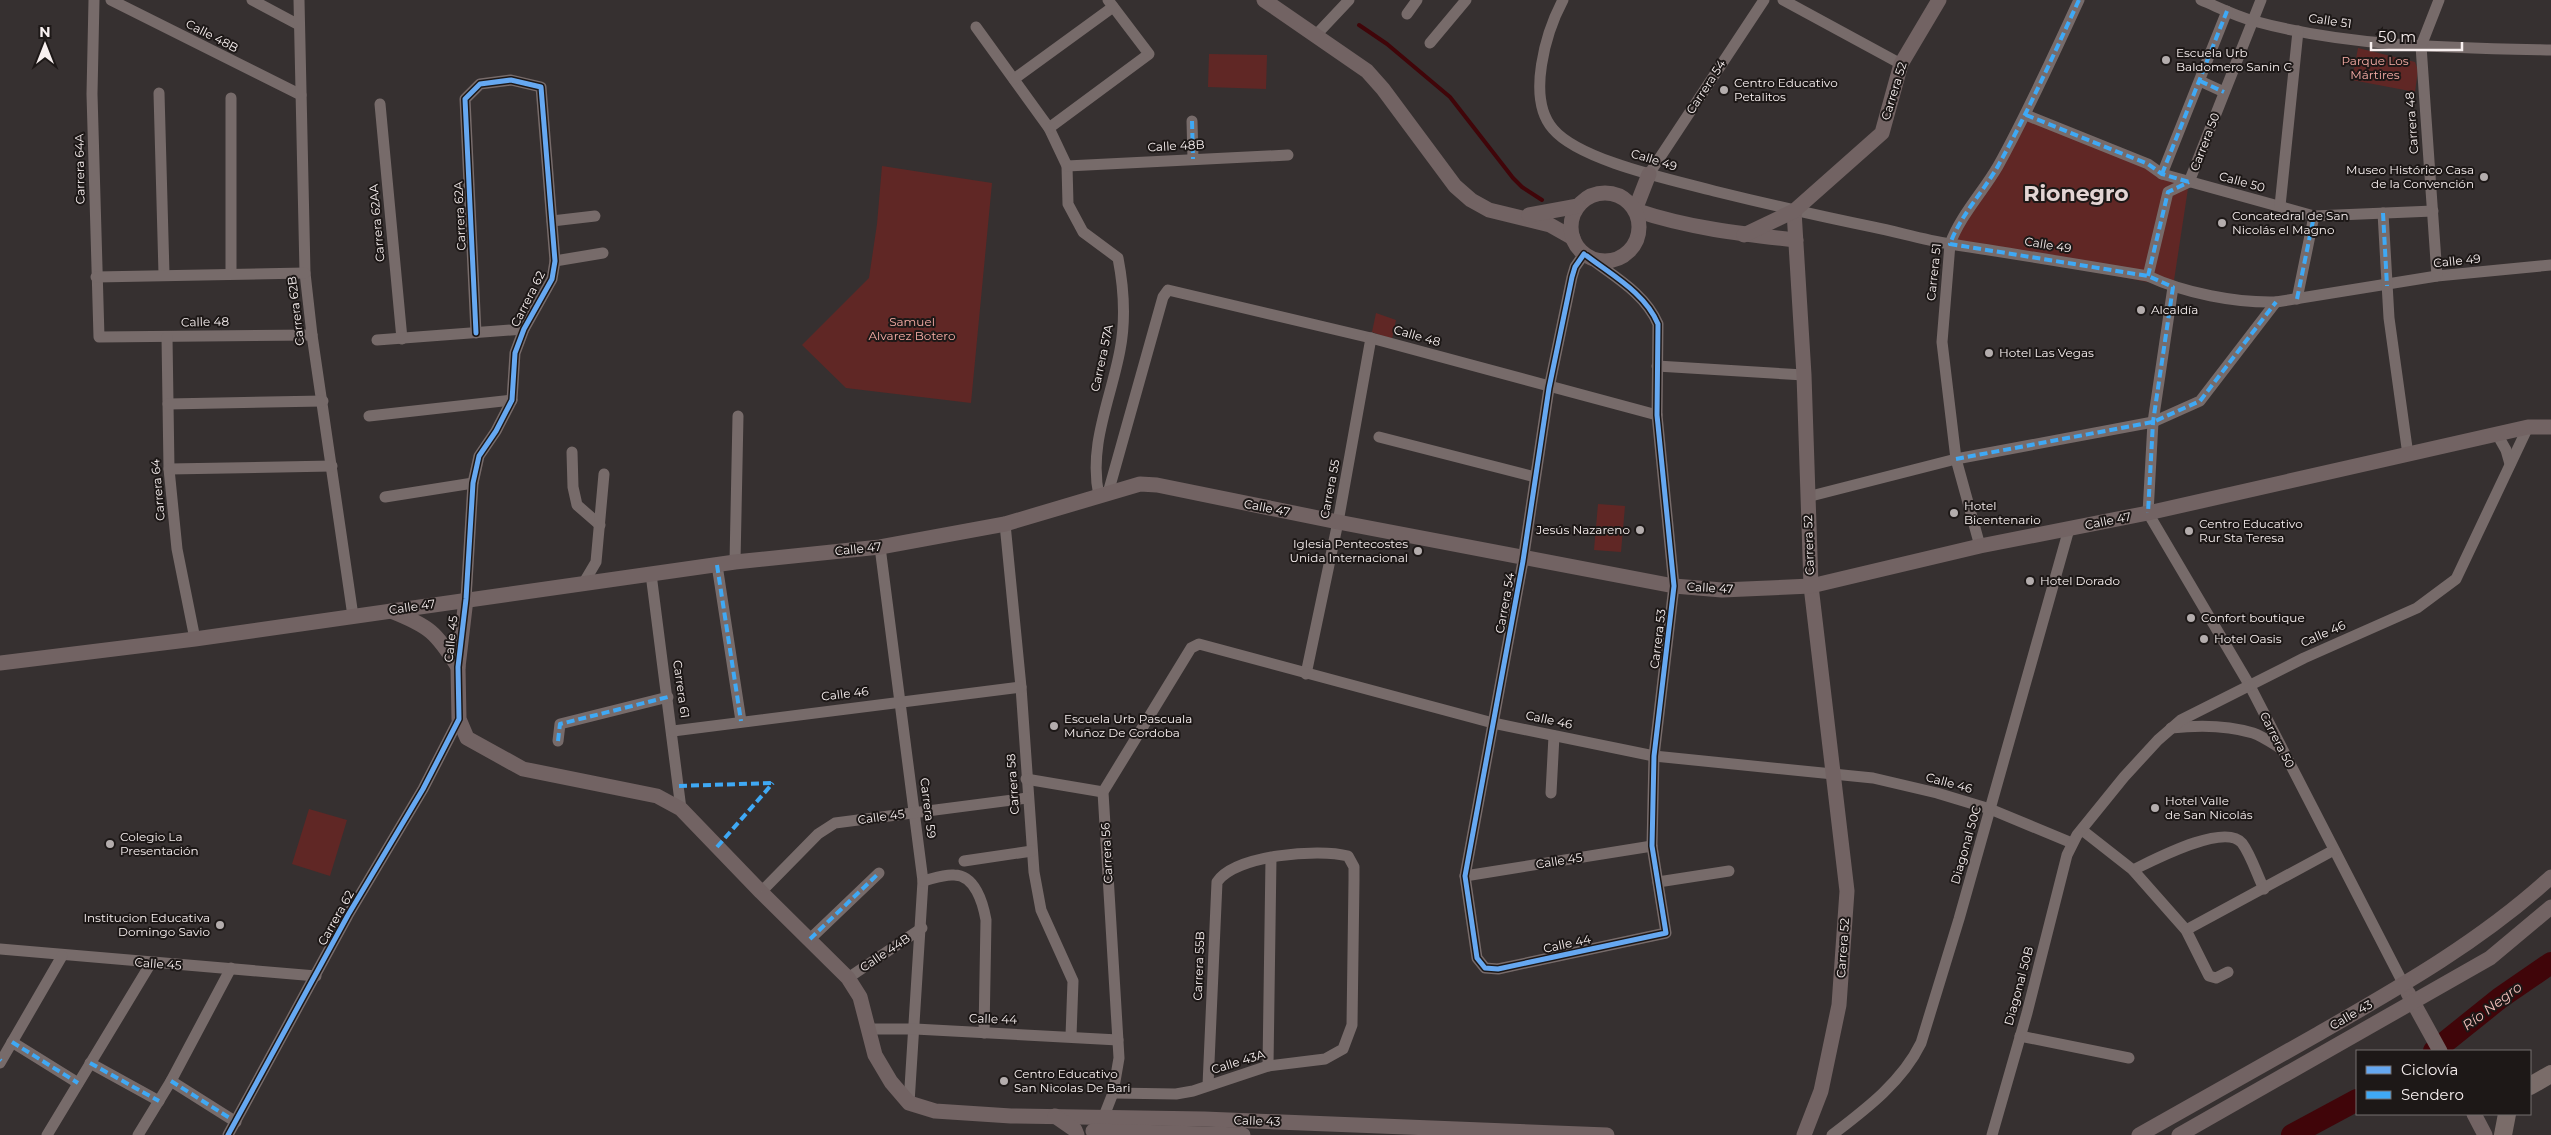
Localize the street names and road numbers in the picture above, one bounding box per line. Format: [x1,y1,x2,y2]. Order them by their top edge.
street label: Calle 51 [2308,10,2353,31]
street label: Calle 48B [183,16,241,55]
street label: Carrera 54 [1683,57,1729,117]
street label: Carrera 52 [1878,60,1910,122]
street label: Carrera 48 [2402,91,2421,155]
street label: Carrera 50 [2187,110,2223,173]
street label: Carrera 64A [71,133,88,204]
street label: Calle 48B [1147,137,1205,154]
street label: Calle 49 [1629,145,1679,174]
street label: Calle 50 [2217,168,2267,195]
street label: Carrera 62A [450,181,469,251]
street label: Carrera 62AA [366,183,387,263]
street label: Calle 49 [2023,233,2073,256]
street label: Carrera 51 [1923,242,1944,301]
street label: Calle 49 [2433,251,2481,270]
street label: Carrera 62 [507,268,548,329]
street label: Carrera 62B [284,275,307,347]
street label: Calle 48 [181,314,229,329]
street label: Calle 48 [1392,322,1443,349]
street label: Carrera 57A [1087,323,1116,393]
street label: Carrera 64 [147,458,168,522]
street label: Carrera 55 [1316,458,1343,520]
street label: Calle 47 [1243,496,1291,519]
street label: Calle 47 [2084,509,2132,532]
street label: Carrera 52 [1800,514,1817,575]
street label: Calle 47 [834,539,882,558]
street label: Carrera 54 [1492,571,1517,634]
street label: Calle 47 [1686,579,1734,596]
street label: Calle 47 [388,596,436,617]
street label: Carrera 53 [1646,608,1669,670]
street label: Calle 45 [441,615,460,663]
street label: Calle 46 [2298,617,2348,650]
street label: Carrera 61 [670,659,693,719]
street label: Calle 46 [820,683,869,704]
street label: Calle 46 [1524,707,1574,732]
street label: Carrera 50 [2257,709,2298,771]
street label: Carrera 58 [1003,753,1022,815]
street label: Calle 46 [1924,769,1974,796]
street label: Carrera 59 [917,777,940,839]
street label: Diagonal 50C [1947,804,1984,886]
street label: Calle 45 [857,806,905,827]
street label: Carrera 56 [1097,822,1116,884]
street label: Calle 45 [1535,849,1584,872]
street label: Carrera 62 [314,887,357,948]
street label: Carrera 52 [1833,917,1852,979]
street label: Calle 44B [857,930,913,975]
street label: Carrera 55B [1190,931,1207,1001]
street label: Calle 44 [1542,931,1592,956]
street label: Diagonal 50B [2001,945,2036,1027]
street label: Calle 45 [134,954,182,973]
street label: Calle 43 [2327,996,2375,1033]
street label: Calle 44 [969,1010,1017,1027]
street label: Calle 43A [1209,1046,1267,1077]
street label: Calle 43 [1233,1112,1281,1129]

